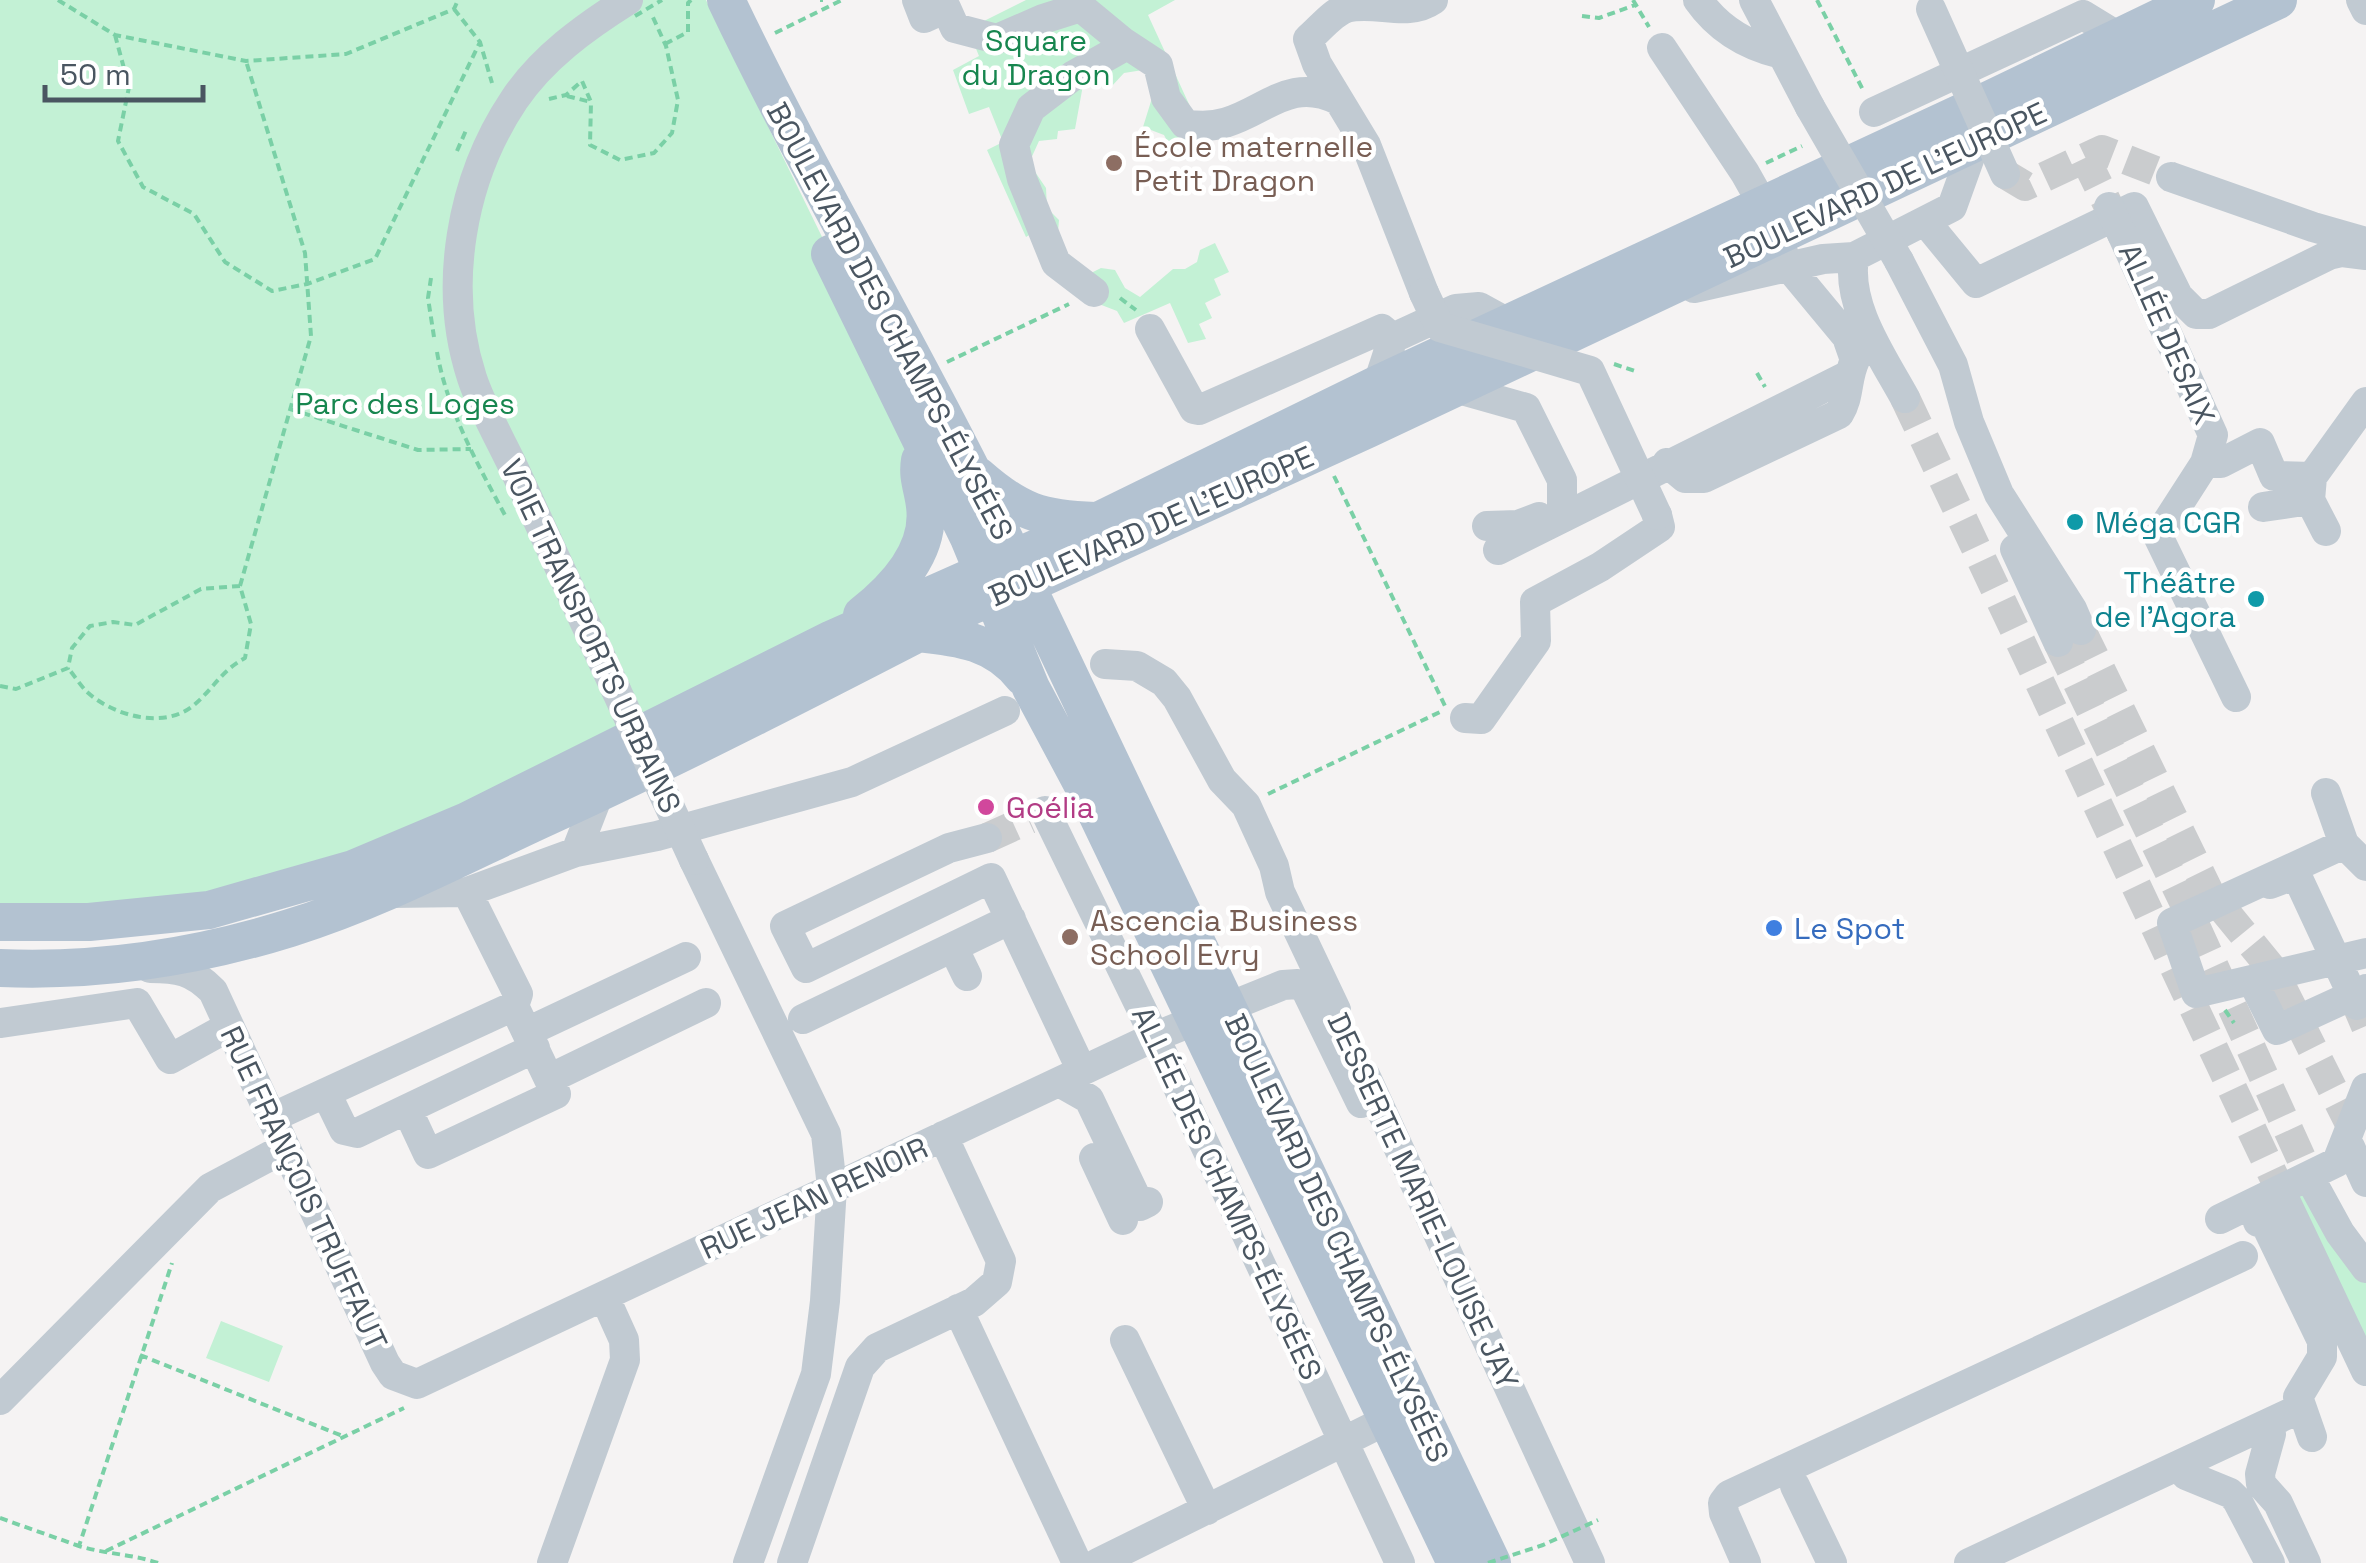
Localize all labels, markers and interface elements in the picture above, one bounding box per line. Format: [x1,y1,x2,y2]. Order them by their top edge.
park label: Square du Dragon [961,21,1111,94]
scale bar [45,40,202,102]
text: 50 m [60,55,131,94]
street label: BOULEVARD DE L'EUROPE [1717,93,2053,277]
street label: BOULEVARD DES CHAMPS-ÉLYSÉES [758,95,1022,547]
place label: École maternelle Petit Dragon [1134,127,1373,200]
marker: École maternelle Petit Dragon [1103,152,1125,174]
street label: ALLÉE DESAIX [2110,238,2224,430]
park label: Parc des Loges [295,384,515,423]
street label: BOULEVARD DE L'EUROPE [982,437,1320,615]
street label: VOIE TRANSPORTS URBAINS [492,453,690,819]
place label: Méga CGR [2095,503,2241,542]
marker: Méga CGR [2064,511,2086,533]
place label: Théâtre de l'Agora [2094,563,2236,636]
marker: Théâtre de l'Agora [2245,588,2267,610]
place label: Goélia [1006,788,1094,827]
marker: Goélia [975,796,997,818]
place label: Ascencia Business School Evry [1090,901,1358,974]
place label: Le Spot [1794,909,1905,948]
marker: Le Spot [1763,917,1785,939]
marker: Ascencia Business School Evry [1059,926,1081,948]
street label: ALLÉE DES CHAMPS-ÉLYSÉES [1123,1000,1331,1386]
street label: DESSERTE MARIE-LOUISE JAY [1319,1007,1527,1395]
street label: BOULEVARD DES CHAMPS-ÉLYSÉES [1216,1008,1458,1468]
street label: RUE FRANÇOIS TRUFFAUT [212,1020,396,1356]
street label: RUE JEAN RENOIR [694,1128,934,1268]

